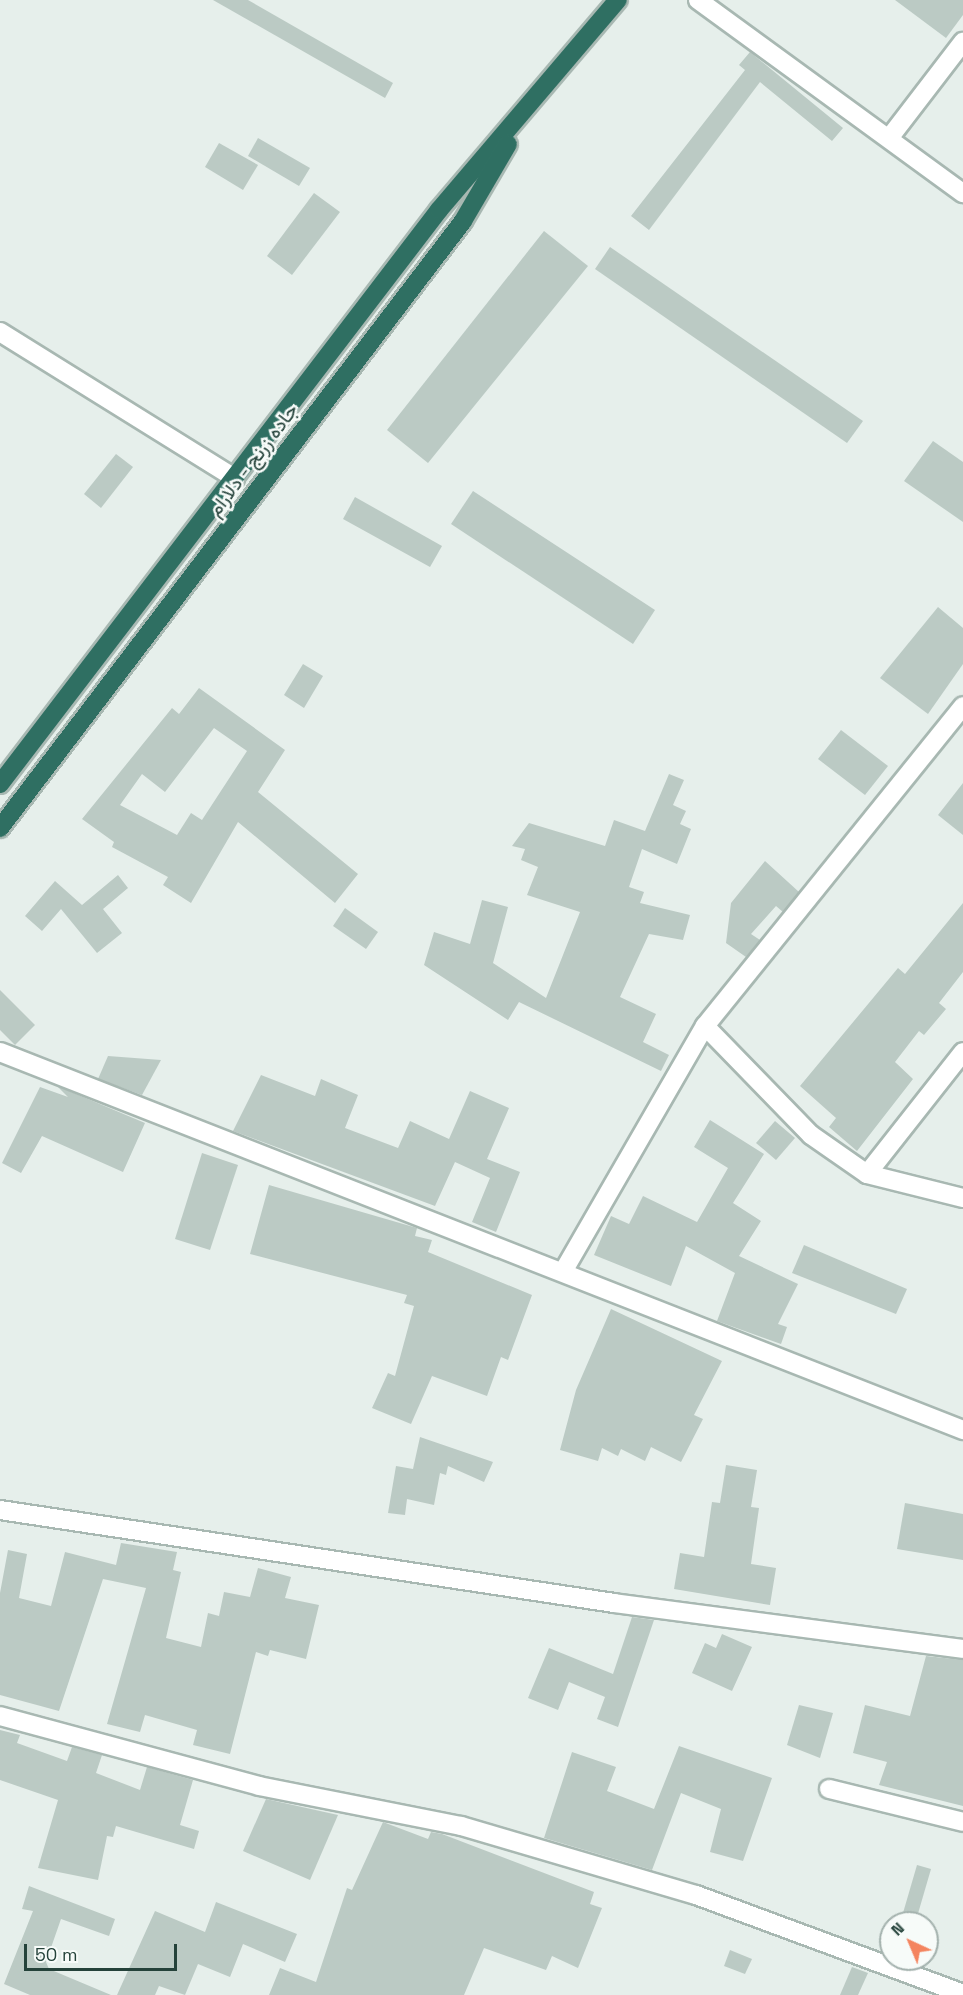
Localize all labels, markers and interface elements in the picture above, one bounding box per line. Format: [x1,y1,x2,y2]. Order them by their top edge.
street label: جاده زرنج - دلارام [202,398,304,522]
north arrow [879,1911,939,1971]
text: N [886,1918,909,1940]
scale bar [27,1932,180,1970]
text: 50 m [35,1943,77,1966]

